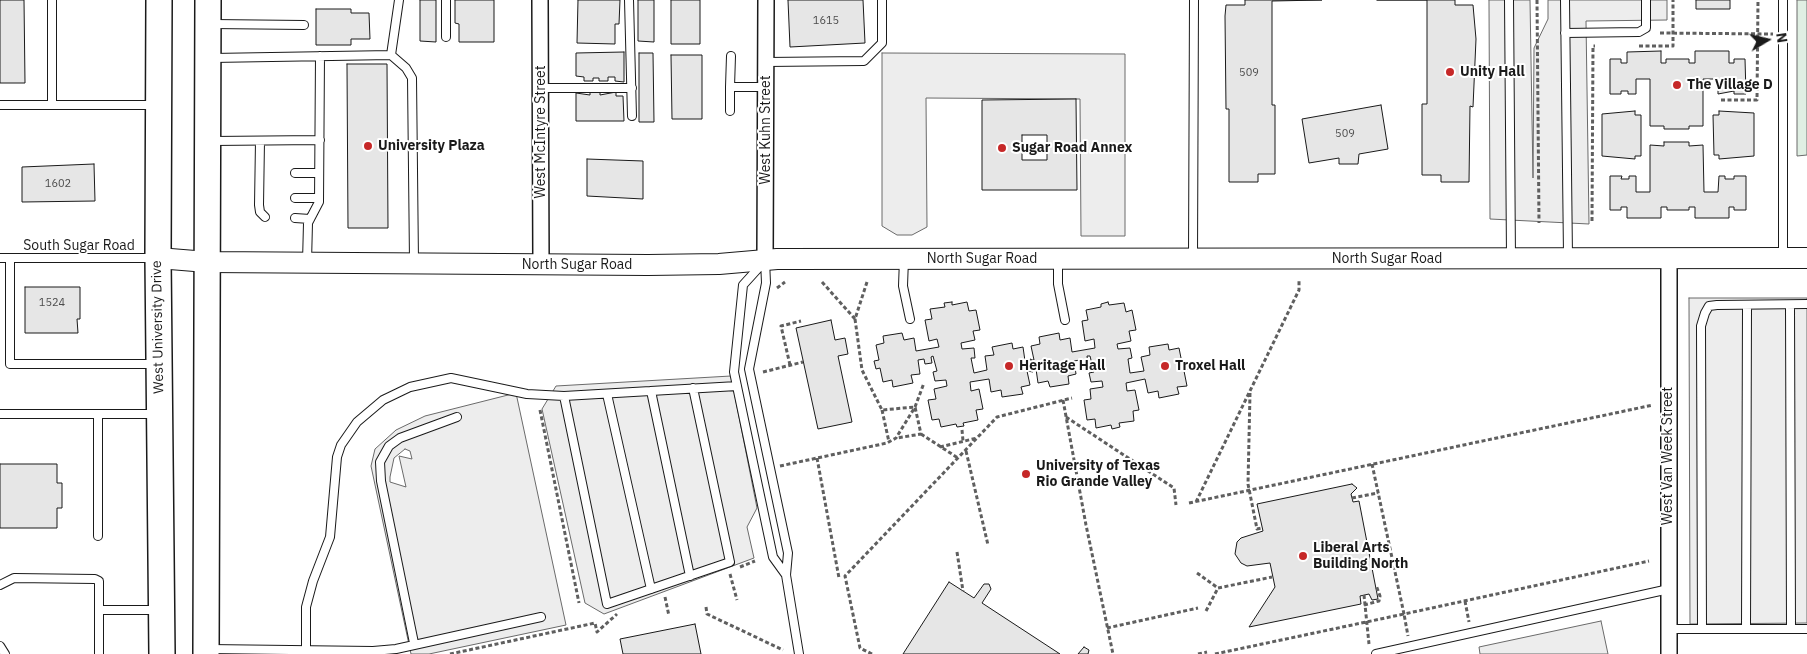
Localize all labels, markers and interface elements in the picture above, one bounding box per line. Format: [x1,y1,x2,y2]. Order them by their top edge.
house number: 1615 [813,14,839,28]
north arrow [1742,15,1792,65]
text: N [1772,31,1791,44]
place label: Unity Hall [1460,64,1525,80]
street label: West McIntyre Street [533,65,549,199]
house number: 509 [1239,66,1259,80]
marker: Unity Hall [1444,66,1456,78]
street label: West Kuhn Street [758,75,774,185]
place label: The Village D [1687,77,1773,93]
marker: The Village D [1671,79,1683,91]
house number: 509 [1335,127,1355,141]
place label: University Plaza [378,138,485,154]
marker: University Plaza [362,140,374,152]
place label: Sugar Road Annex [1012,140,1132,156]
marker: Sugar Road Annex [996,142,1008,154]
house number: 1602 [45,177,71,191]
street label: South Sugar Road [23,238,135,254]
street label: North Sugar Road [927,251,1037,267]
street label: North Sugar Road [1332,251,1442,267]
street label: North Sugar Road [522,257,632,273]
street label: West University Drive [148,260,168,394]
house number: 1524 [39,296,65,310]
place label: Heritage Hall [1019,358,1105,374]
place label: Troxel Hall [1175,358,1245,374]
marker: Heritage Hall [1003,360,1015,372]
marker: Troxel Hall [1159,360,1171,372]
street label: West Van Week Street [1660,387,1676,525]
place label: University of Texas Rio Grande Valley [1036,458,1160,491]
marker: University of Texas Rio Grande Valley [1020,468,1032,480]
place label: Liberal Arts Building North [1313,540,1408,572]
marker: Liberal Arts Building North [1297,550,1309,562]

